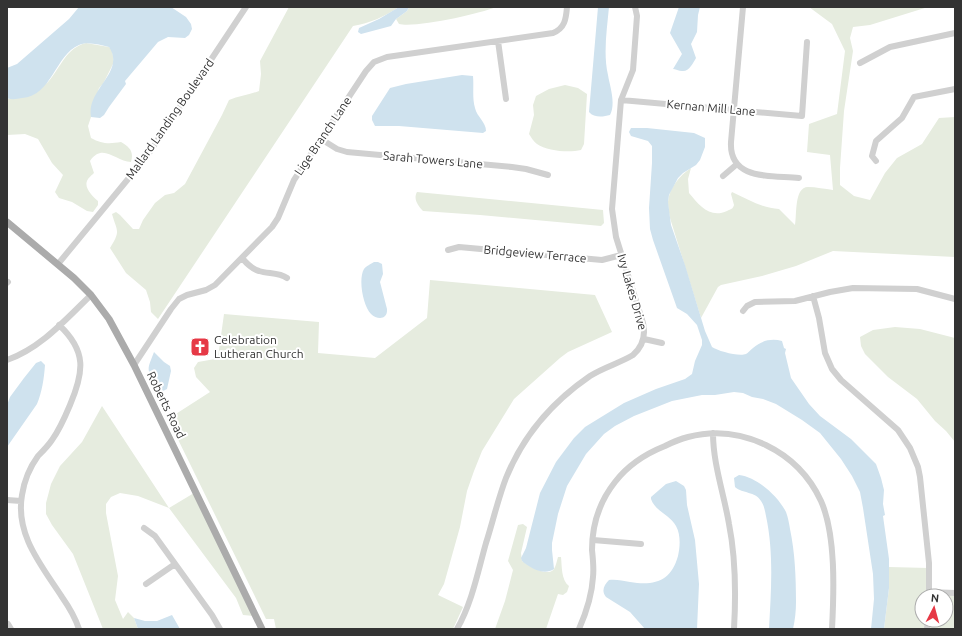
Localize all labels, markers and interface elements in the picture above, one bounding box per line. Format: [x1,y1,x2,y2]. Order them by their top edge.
street label: Mallard Landing Boulevard [123,56,216,181]
street label: Lige Branch Lane [292,94,354,177]
street label: Kernan Mill Lane [666,97,756,118]
street label: Sarah Towers Lane [383,149,483,170]
street label: Bridgeview Terrace [483,243,587,264]
street label: Ivy Lakes Drive [615,252,650,332]
place label: Celebration Lutheran Church [214,333,304,360]
church icon: Celebration Lutheran Church [189,336,211,358]
street label: Roberts Road [145,369,188,440]
north arrow [914,588,954,628]
text: N [930,592,940,604]

